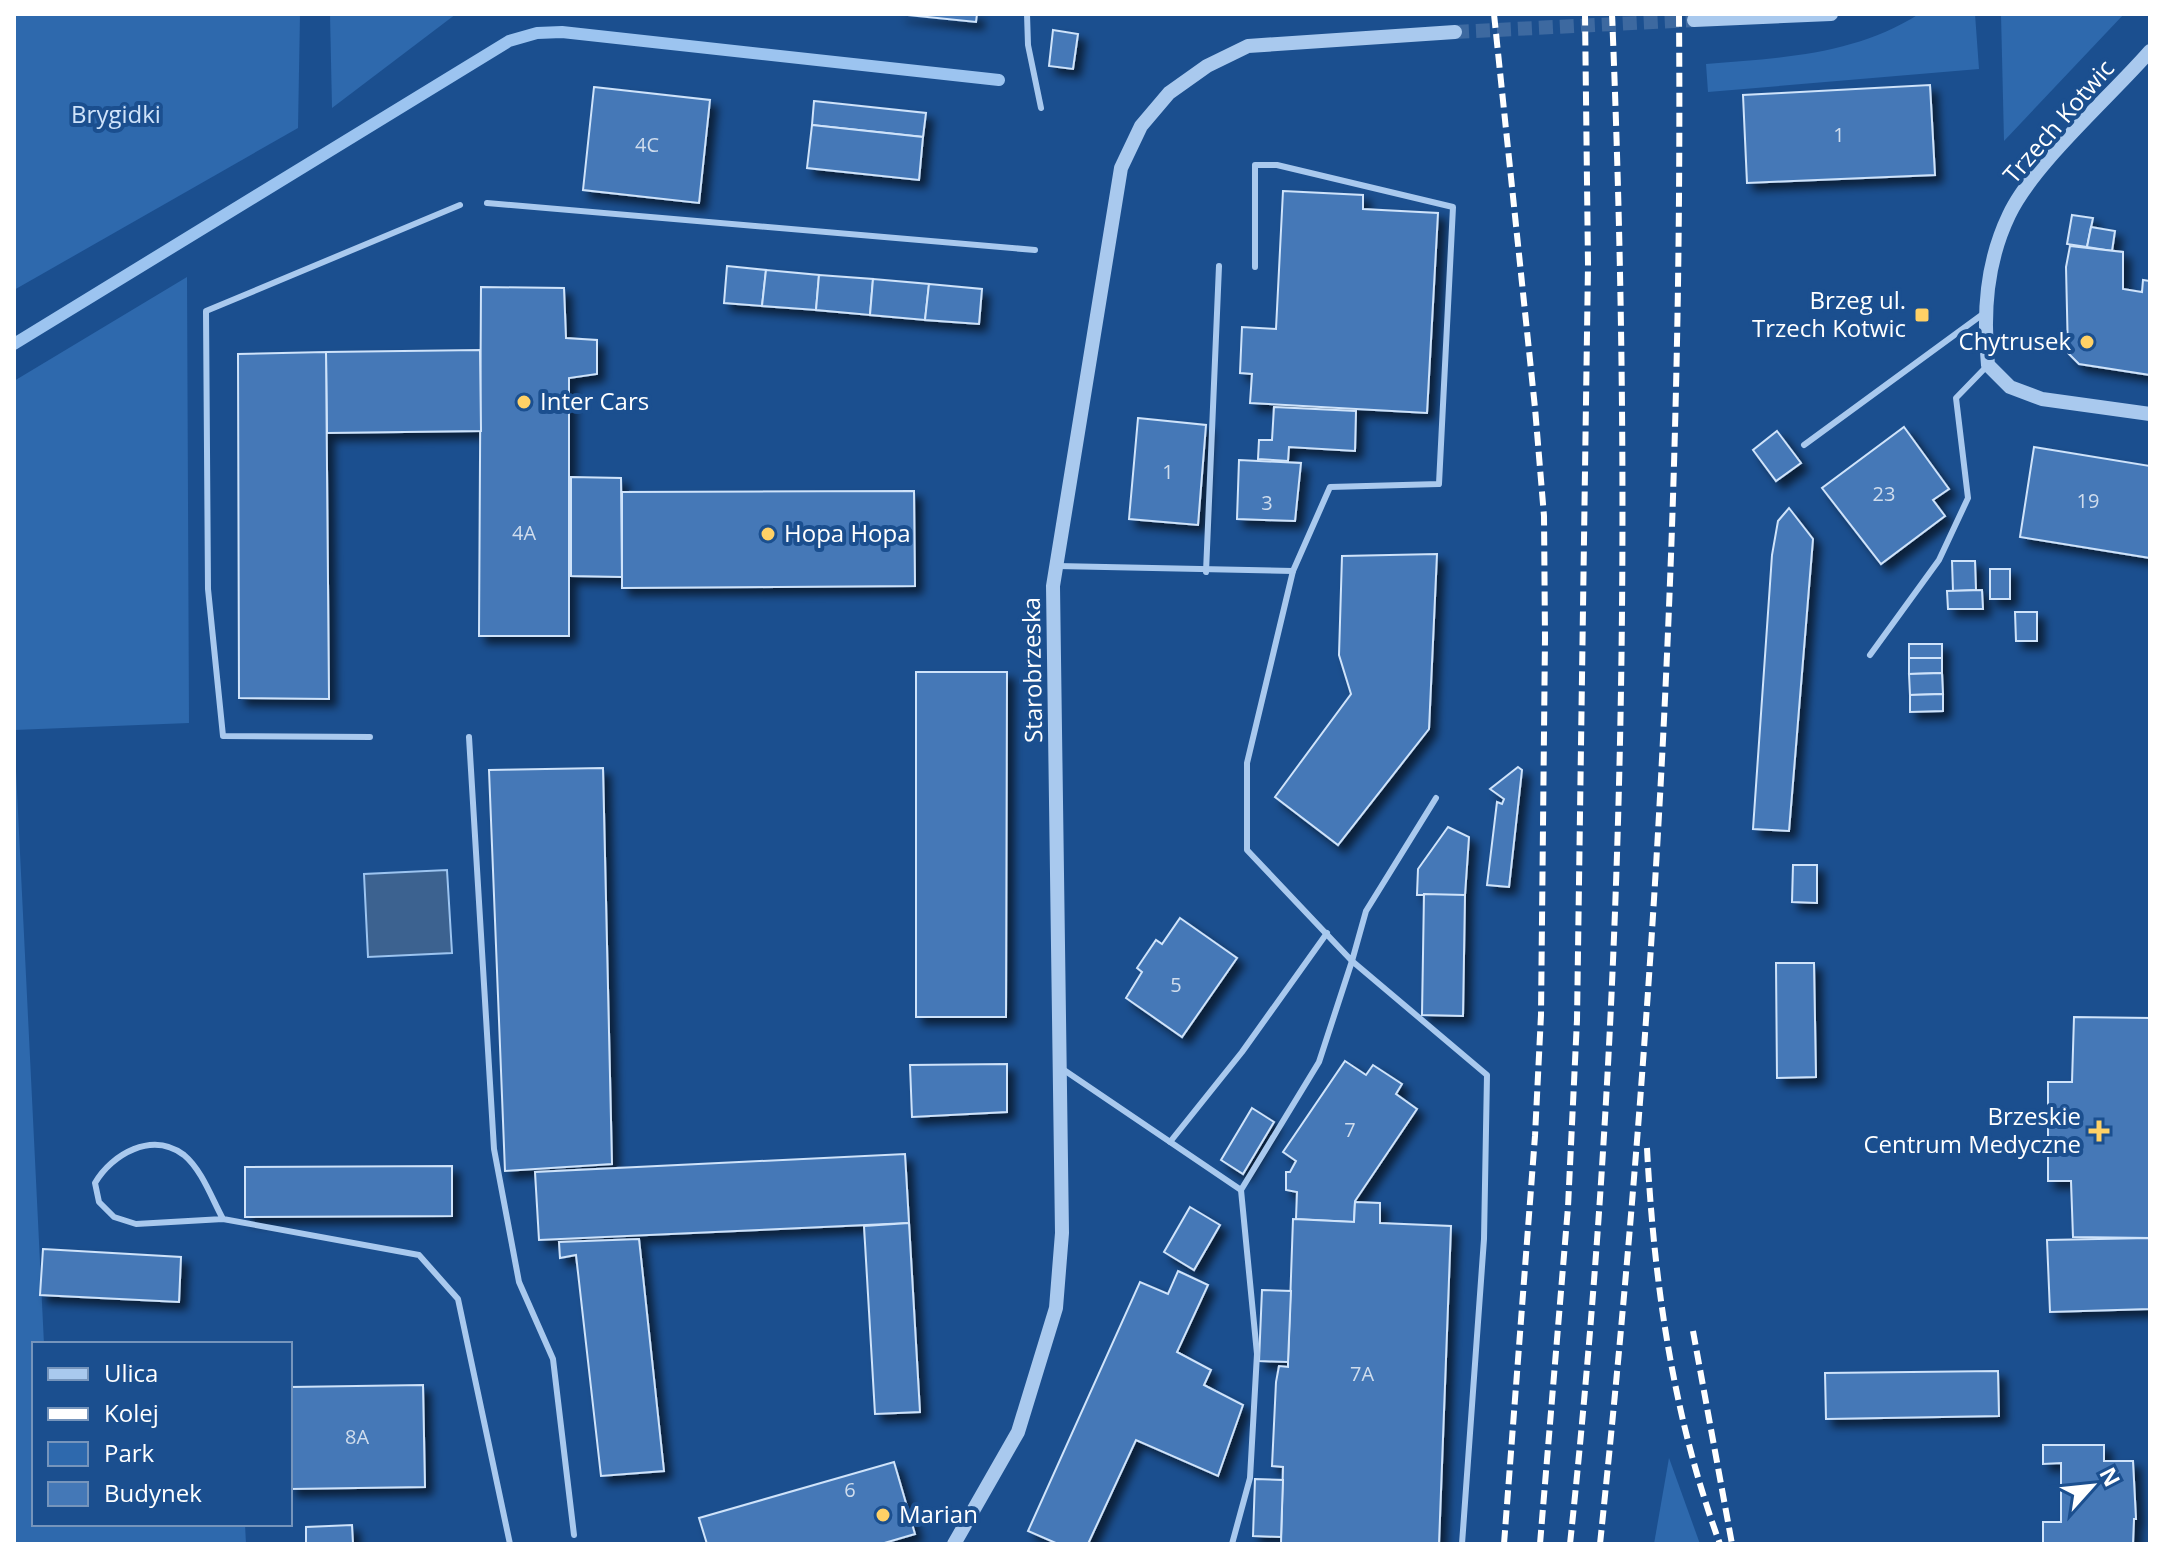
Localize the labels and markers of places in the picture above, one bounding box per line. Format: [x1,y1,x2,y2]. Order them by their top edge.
place label: Brzeg ul. Trzech Kotwic [1752,283,1906,344]
marker: Brzeg ul. Trzech Kotwic [1913,306,1931,324]
place label: Chytrusek [1959,324,2071,357]
marker: Chytrusek [2078,333,2096,351]
place label: Inter Cars [540,384,649,417]
marker: Inter Cars [515,393,533,411]
place label: Hopa Hopa [784,516,911,549]
marker: Hopa Hopa [759,525,777,543]
place label: Brzeskie Centrum Medyczne [1863,1099,2081,1160]
marker: Brzeskie Centrum Medyczne [2088,1120,2110,1142]
place label: Marian [899,1497,978,1530]
marker: Marian [874,1506,892,1524]

